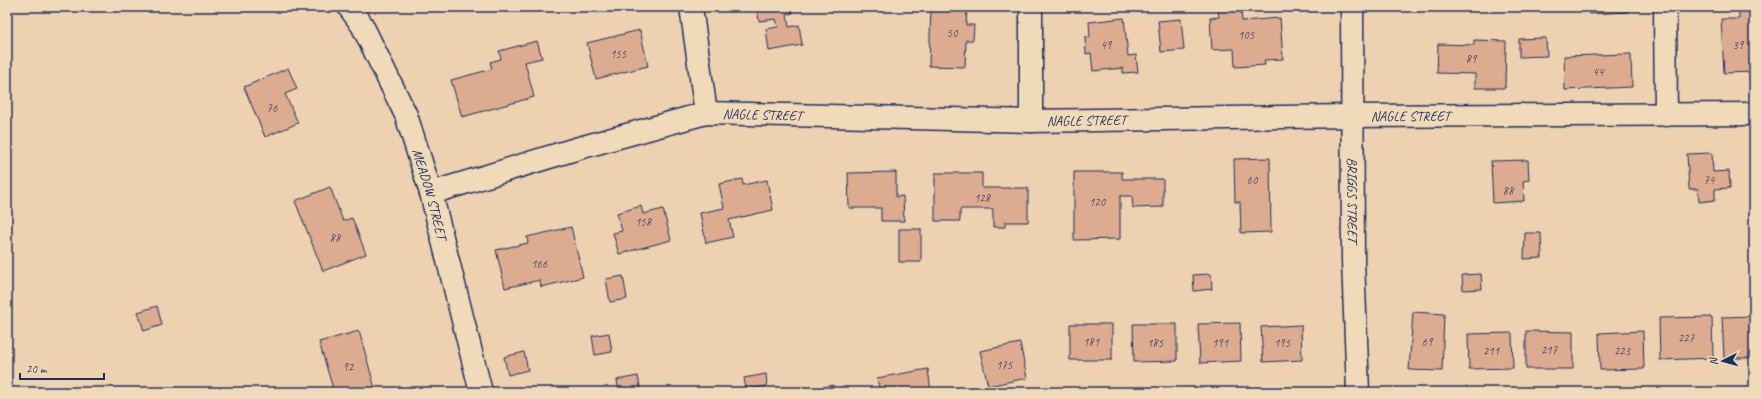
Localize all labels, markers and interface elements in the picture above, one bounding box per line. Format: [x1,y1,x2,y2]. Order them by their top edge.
house number: 50 [947,25,959,41]
house number: 105 [1238,27,1255,43]
house number: 49 [1101,37,1113,53]
house number: 39 [1733,37,1745,53]
house number: 155 [610,46,627,62]
house number: 89 [1466,51,1478,67]
house number: 44 [1593,64,1605,80]
house number: 76 [267,100,278,116]
street label: NAGLE STREET [723,105,806,124]
street label: NAGLE STREET [1371,107,1454,125]
street label: NAGLE STREET [1047,111,1130,130]
street label: MEADOW STREET [408,147,451,245]
street label: BRIGGS STREET [1344,157,1361,246]
house number: 60 [1247,172,1259,188]
house number: 74 [1704,172,1716,188]
house number: 88 [1503,183,1515,199]
house number: 128 [974,190,992,206]
house number: 120 [1089,194,1107,210]
house number: 158 [635,214,653,230]
house number: 88 [330,230,342,246]
house number: 166 [531,256,548,272]
house number: 227 [1678,330,1695,346]
house number: 181 [1083,334,1100,350]
house number: 69 [1422,334,1434,350]
house number: 185 [1147,335,1164,351]
house number: 191 [1212,335,1229,351]
house number: 195 [1274,335,1291,351]
north arrow [1703,341,1743,381]
house number: 217 [1541,342,1558,358]
house number: 211 [1483,343,1500,359]
house number: 223 [1614,343,1632,359]
scale bar [20,355,104,381]
text: N [1706,356,1720,366]
house number: 175 [996,357,1013,373]
house number: 92 [343,359,355,375]
text: 20 m [26,361,48,377]

